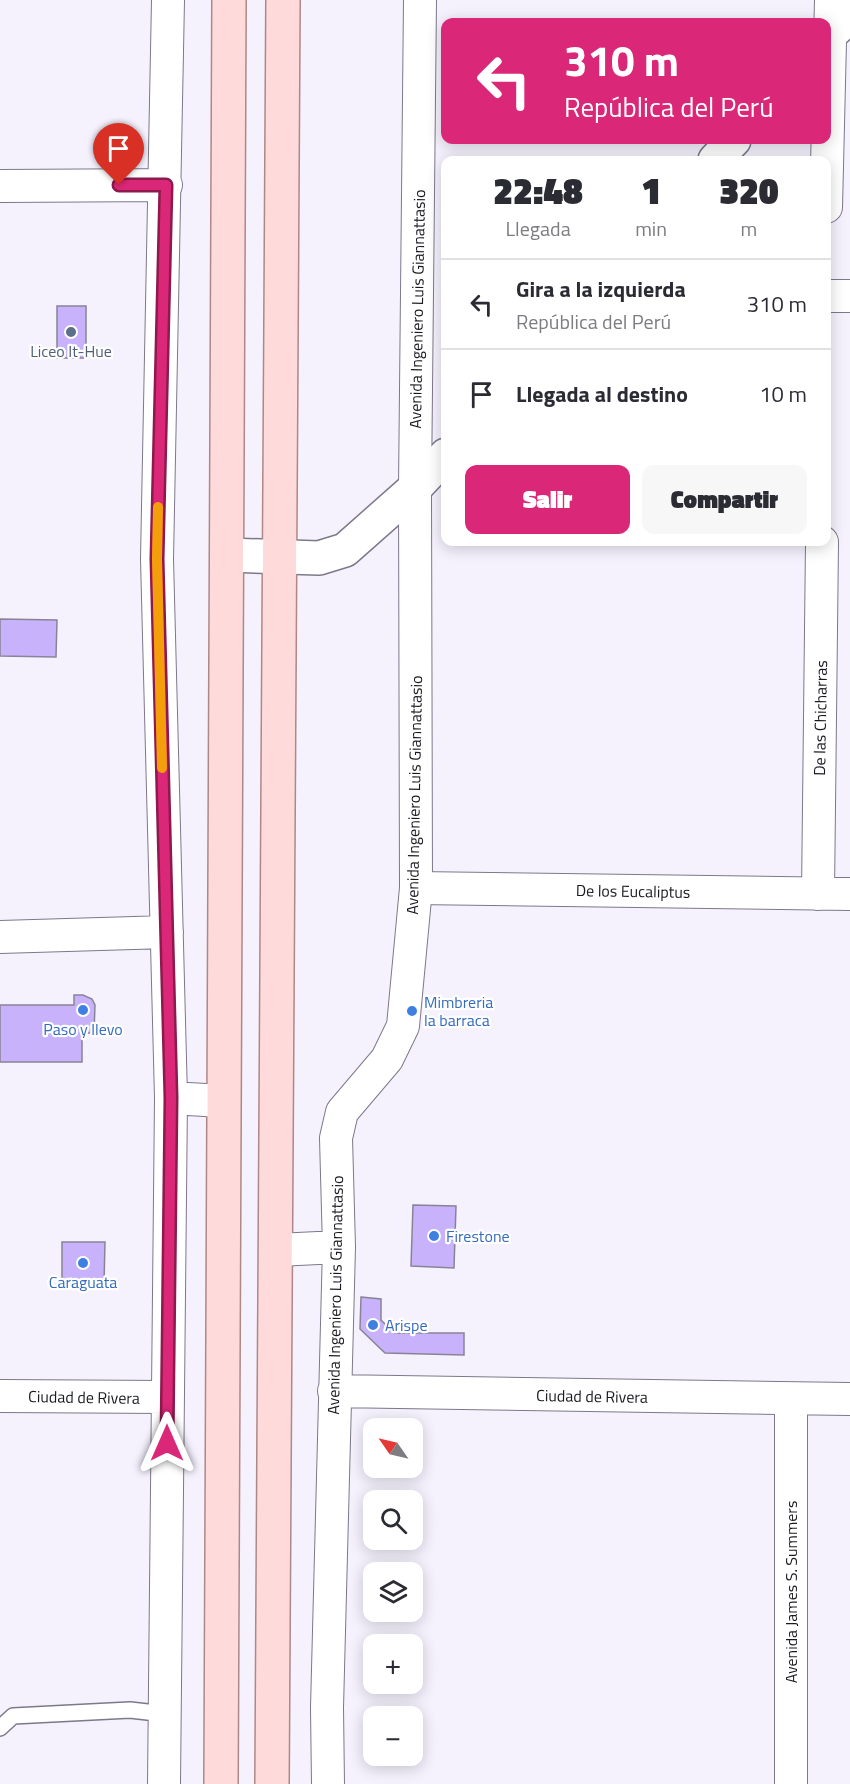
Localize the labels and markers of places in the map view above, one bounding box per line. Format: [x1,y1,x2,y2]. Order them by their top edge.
pin [93,123,144,185]
marker: Liceo It-Hue [64,325,78,339]
place label: Liceo It-Hue [30,339,112,363]
place label: Mimbreria la barraca [424,990,493,1032]
marker: Paso y llevo [76,1003,90,1017]
marker: Mimbreria la barraca [405,1004,419,1018]
place label: Paso y llevo [43,1017,123,1041]
place label: Firestone [446,1224,510,1248]
marker: Firestone [427,1229,441,1243]
marker: Caraguata [76,1256,90,1270]
place label: Caraguata [49,1270,117,1294]
place label: Arispe [385,1313,428,1337]
marker: Arispe [366,1318,380,1332]

